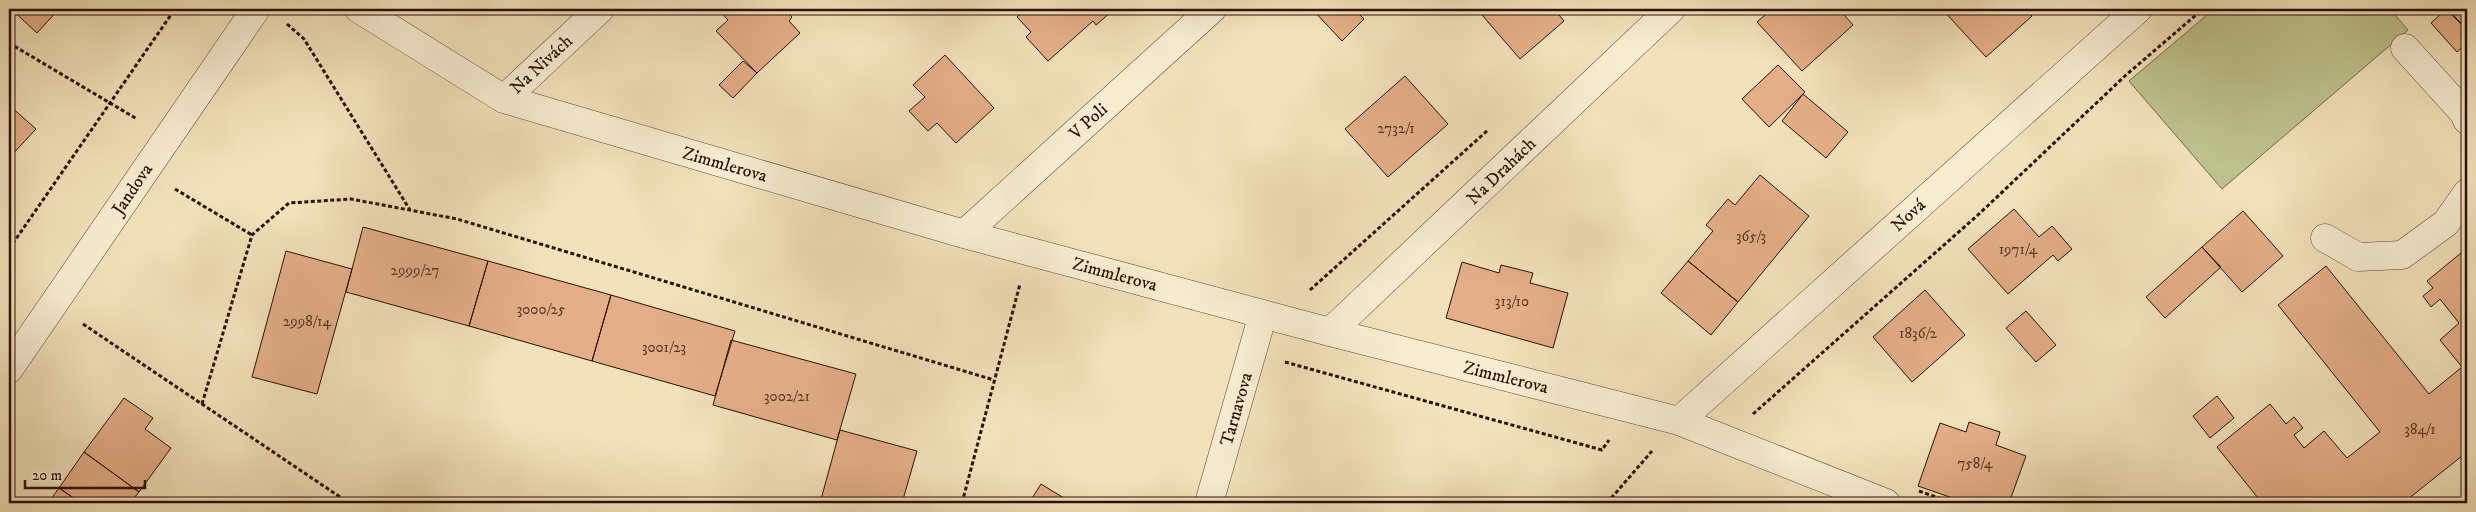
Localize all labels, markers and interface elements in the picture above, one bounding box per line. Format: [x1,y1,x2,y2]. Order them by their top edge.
street label: Na Nivách [506,30,578,99]
street label: V Poli [1064,99,1112,145]
house number: 2732/1 [1377,119,1415,138]
street label: Na Drahách [1462,133,1541,210]
street label: Zimmlerova [680,142,770,188]
street label: Jandova [107,159,158,221]
street label: Nová [1887,194,1931,237]
house number: 365/3 [1736,227,1766,246]
house number: 1971/4 [1999,240,2038,259]
street label: Zimmlerova [1070,253,1160,297]
house number: 2999/27 [391,261,439,280]
house number: 313/10 [1495,292,1529,311]
house number: 3000/25 [517,300,566,319]
house number: 2998/14 [283,312,331,331]
house number: 1836/2 [1899,324,1938,343]
house number: 3001/23 [642,338,686,357]
street label: Zimmlerova [1461,357,1551,399]
street label: Tarnavova [1216,370,1258,449]
house number: 3002/21 [764,387,810,406]
house number: 384/1 [2404,420,2436,439]
house number: 758/4 [1957,454,1993,473]
scale bar [25,457,145,489]
text: 20 m [32,466,62,485]

